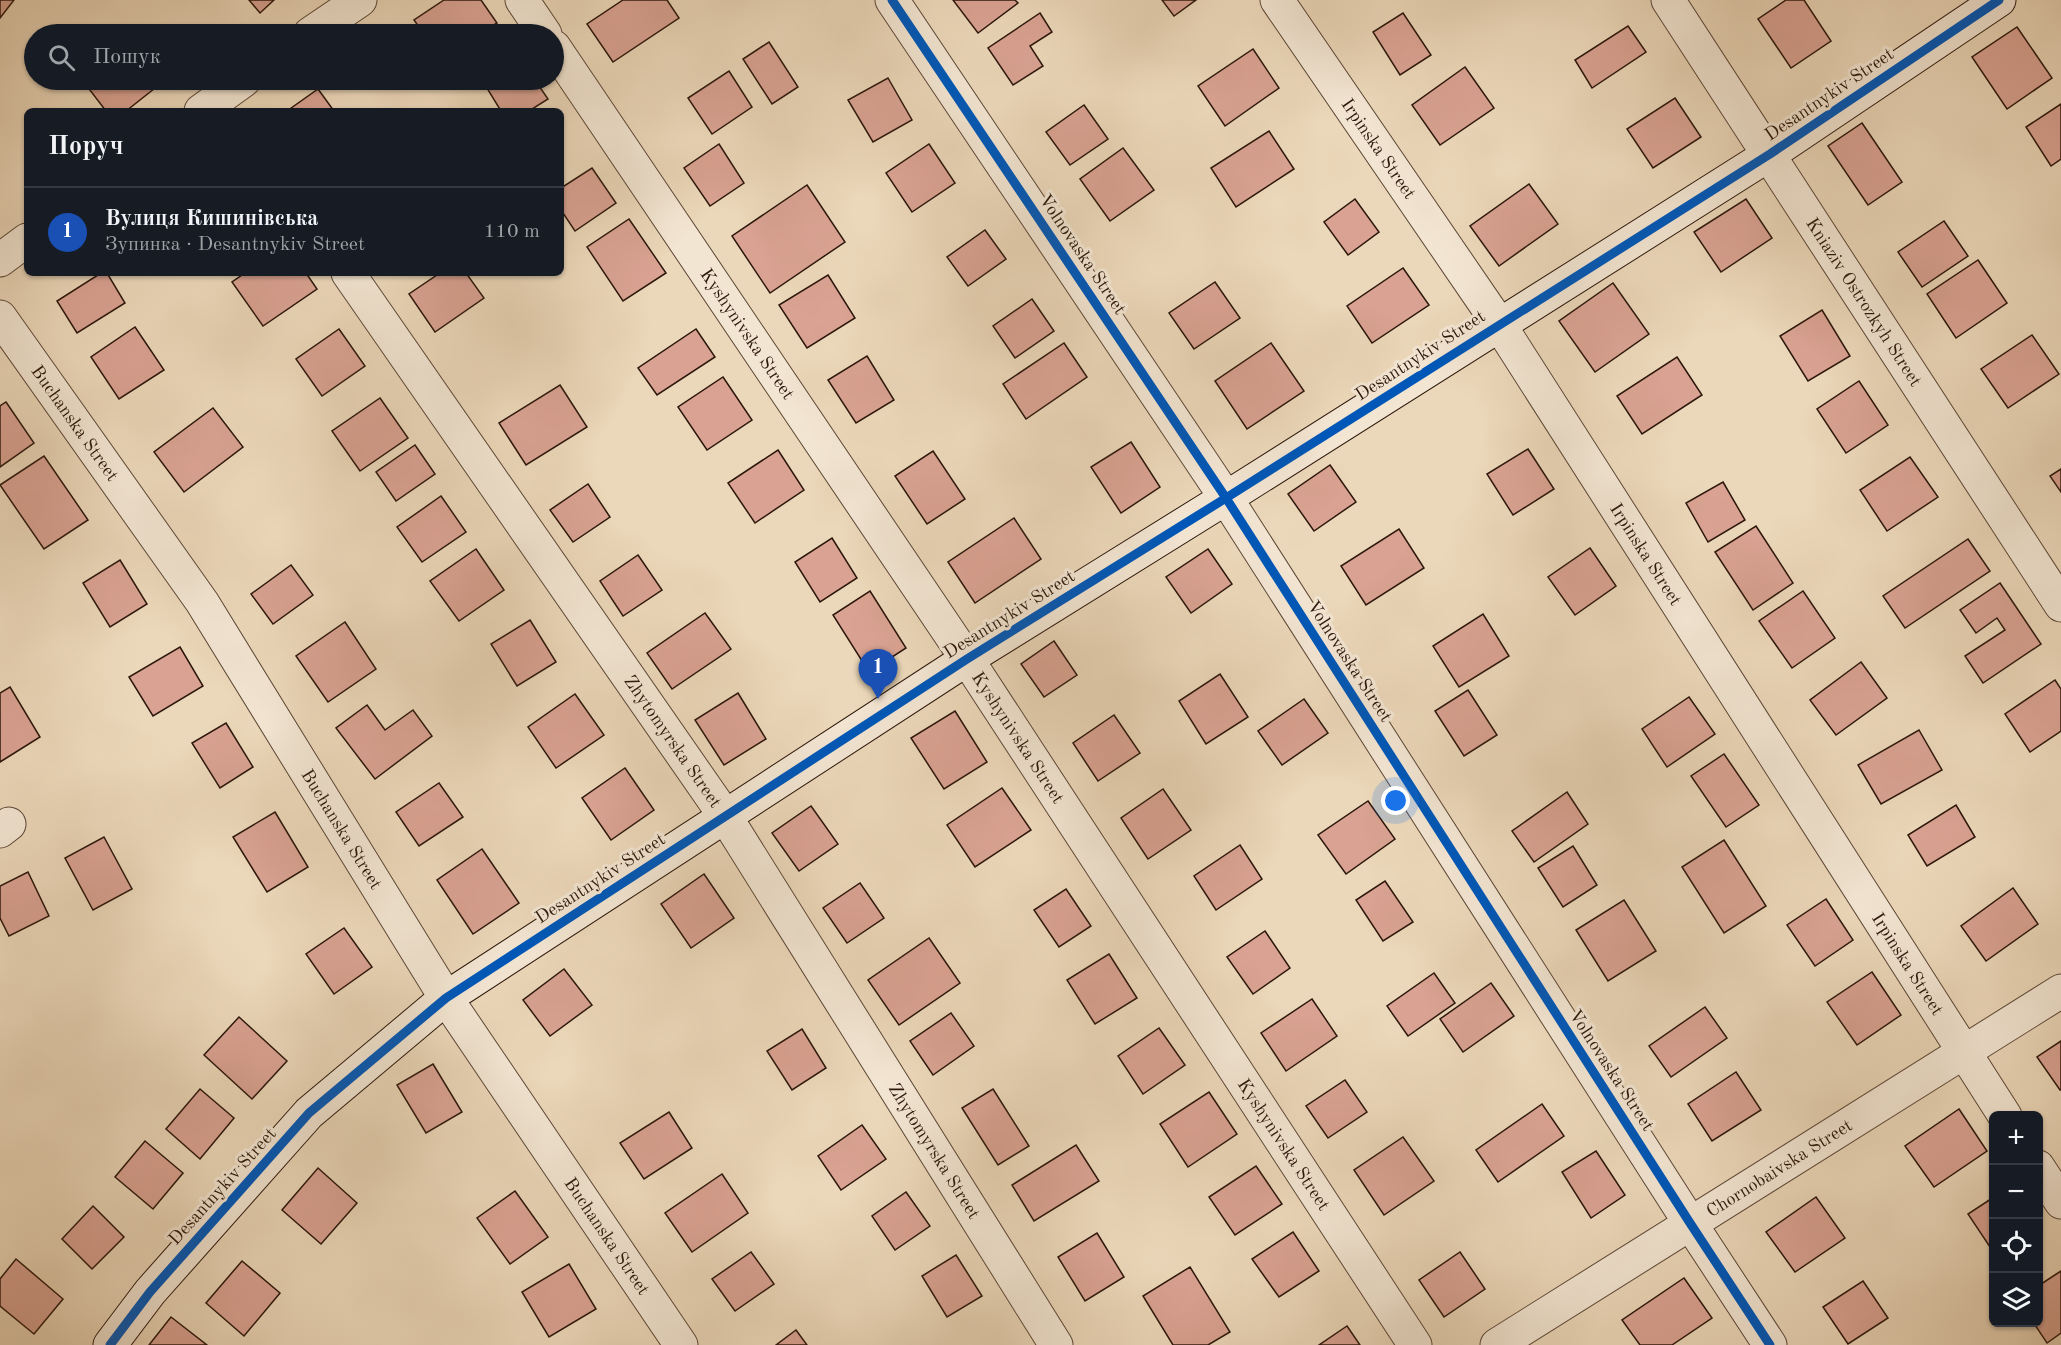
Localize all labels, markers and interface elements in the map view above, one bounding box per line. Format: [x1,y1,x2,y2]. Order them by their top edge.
search box [24,24,564,90]
icon: search [45,41,78,74]
street label: Desantnykiv Street [1762,45,1897,144]
text: Пошук [93,46,161,68]
street label: Irpinska Street [1337,96,1418,203]
text: Поруч [48,134,124,160]
street label: Volnovaska Street [1035,191,1129,318]
text: Вулиця Кишинівська [105,208,318,230]
street label: Kniaziv Ostrozkyh Street [1802,215,1924,390]
text: 1 [62,222,73,242]
text: 110 m [484,222,540,242]
text: Зупинка · Desantnykiv Street [105,235,365,255]
street label: Kyshynivska Street [696,266,797,403]
street label: Desantnykiv Street [1352,307,1489,404]
street label: Buchanska Street [27,362,121,485]
street label: Irpinska Street [1606,501,1684,609]
street label: Desantnykiv Street [941,567,1078,662]
street label: Volnovaska Street [1303,598,1395,725]
pin: 1 [858,650,898,699]
street label: Kyshynivska Street [968,669,1067,807]
street label: Zhytomyrska Street [620,672,724,811]
street label: Buchanska Street [297,766,385,893]
your location [1381,786,1410,815]
street label: Desantnykiv Street [532,830,669,927]
street label: Irpinska Street [1868,910,1946,1019]
street label: Volnovaska Street [1565,1007,1657,1134]
street label: Kyshynivska Street [1234,1076,1333,1214]
street label: Zhytomyrska Street [885,1080,983,1222]
map controls [1989,1111,2043,1327]
button: + [1989,1111,2043,1165]
street label: Chornobaivska Street [1704,1116,1856,1221]
street label: Desantnykiv Street [166,1125,280,1249]
button: − [1989,1165,2043,1219]
street label: Buchanska Street [560,1175,652,1298]
button: locate [1989,1219,2043,1273]
button: layers [1989,1273,2043,1327]

